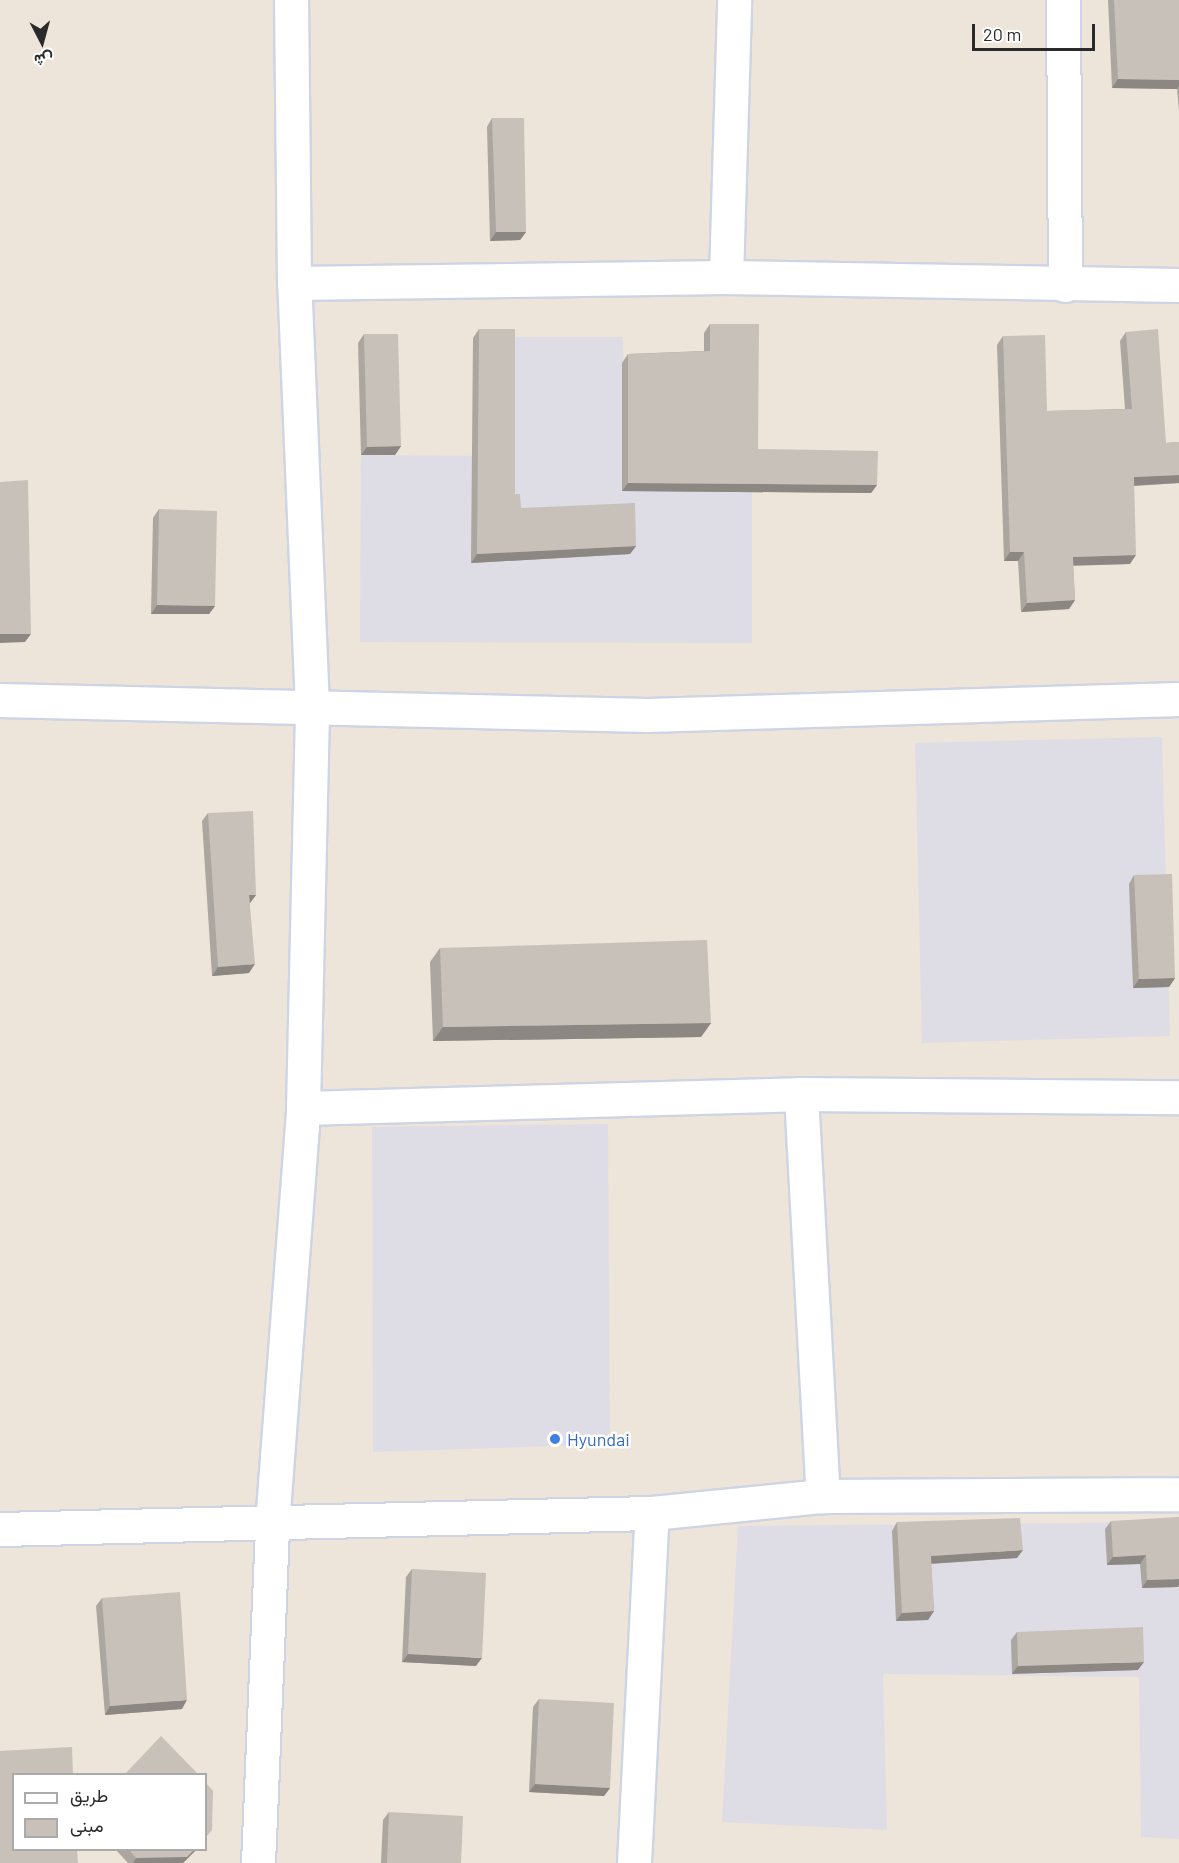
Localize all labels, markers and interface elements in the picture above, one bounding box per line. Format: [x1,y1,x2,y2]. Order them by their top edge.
north arrow [12,12,72,72]
scale bar [975,12,1098,50]
text: 20 m [983,23,1021,45]
text: ش [33,50,54,71]
place label: Hyundai [567,1428,630,1450]
marker: Hyundai [548,1432,562,1446]
legend [12,1773,207,1851]
text: طريق [70,1784,108,1806]
text: مبنى [70,1814,104,1836]

